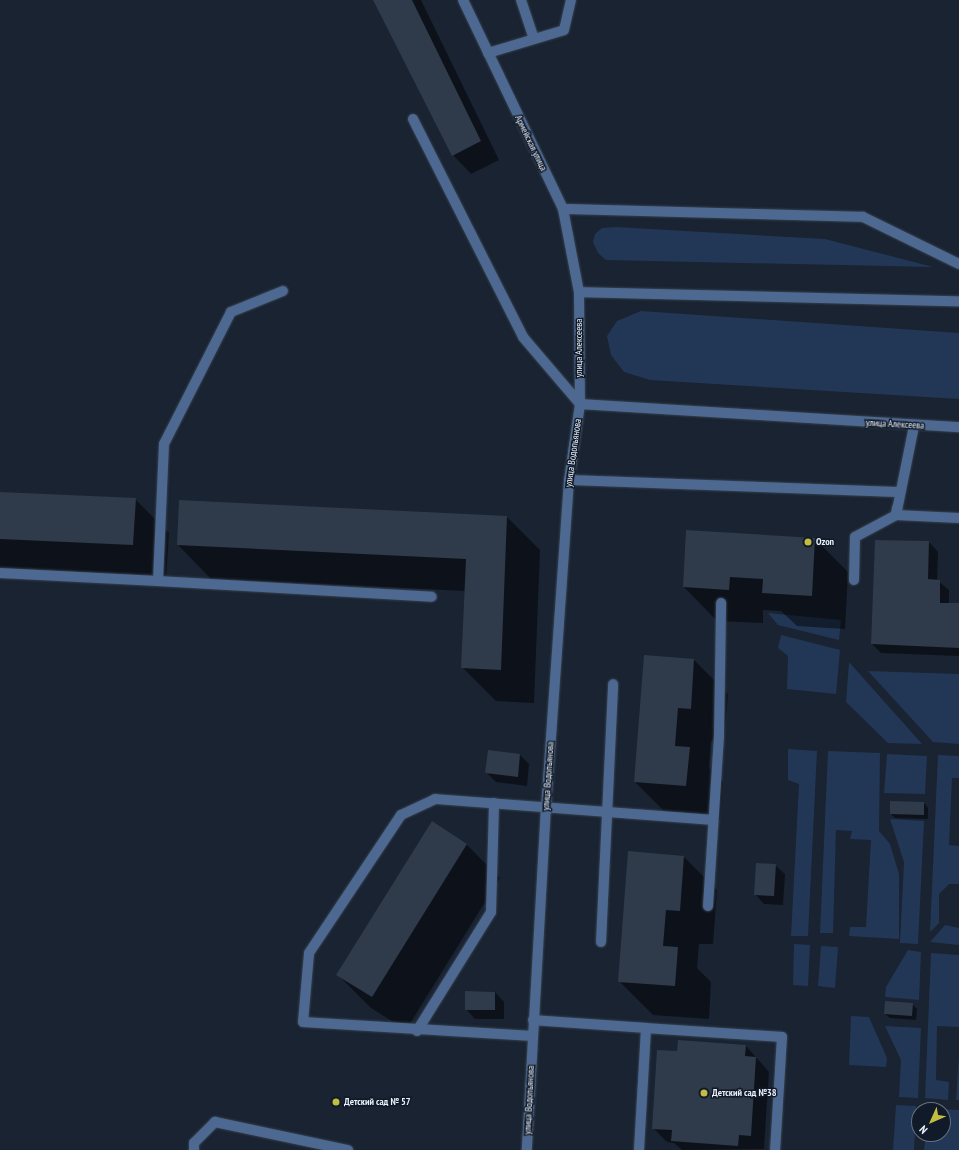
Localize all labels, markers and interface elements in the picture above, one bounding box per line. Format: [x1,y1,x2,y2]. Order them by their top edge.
street label: Армейская улица [512,113,550,173]
street label: улица Алексеева [573,319,585,377]
street label: улица Алексеева [865,416,925,432]
street label: улица Водопьянова [562,418,584,488]
place label: Ozon [816,536,834,548]
marker: Ozon [803,537,813,547]
street label: улица Водопьянова [540,741,556,811]
street label: улица Водопьянова [521,1065,537,1135]
place label: Детский сад №38 [712,1087,777,1099]
marker: Детский сад №38 [699,1088,709,1098]
place label: Детский сад № 57 [344,1096,411,1108]
marker: Детский сад № 57 [331,1097,341,1107]
north arrow [911,1102,951,1142]
text: N [916,1123,930,1137]

